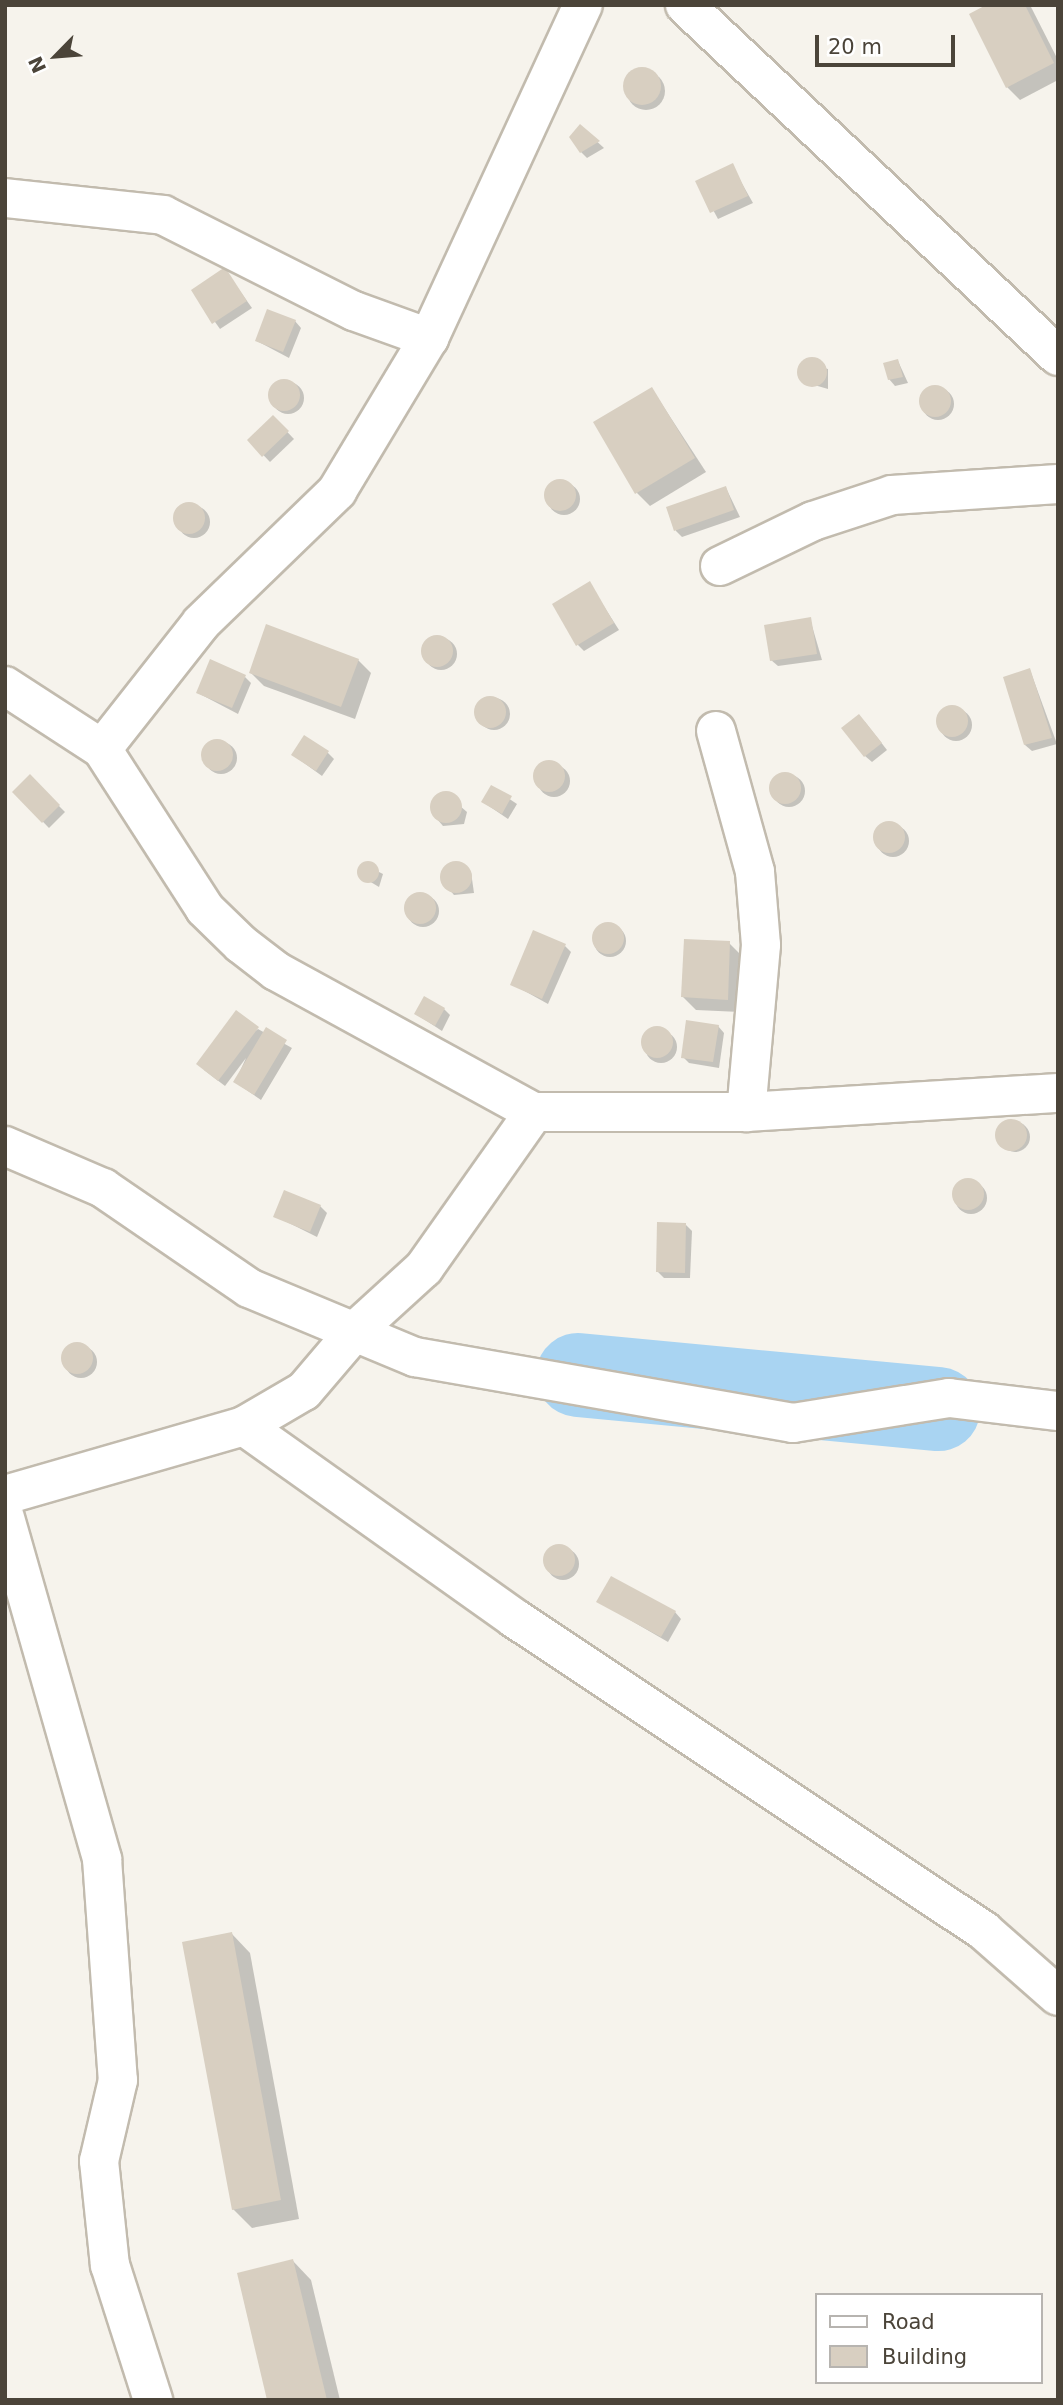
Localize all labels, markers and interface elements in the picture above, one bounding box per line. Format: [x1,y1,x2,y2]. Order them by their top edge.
north arrow [21,21,91,91]
scale bar [818,21,958,65]
text: 20 m [828,35,882,59]
text: N [24,53,50,77]
legend [814,2293,1042,2384]
text: Road [882,2310,935,2334]
text: Building [882,2345,967,2369]

